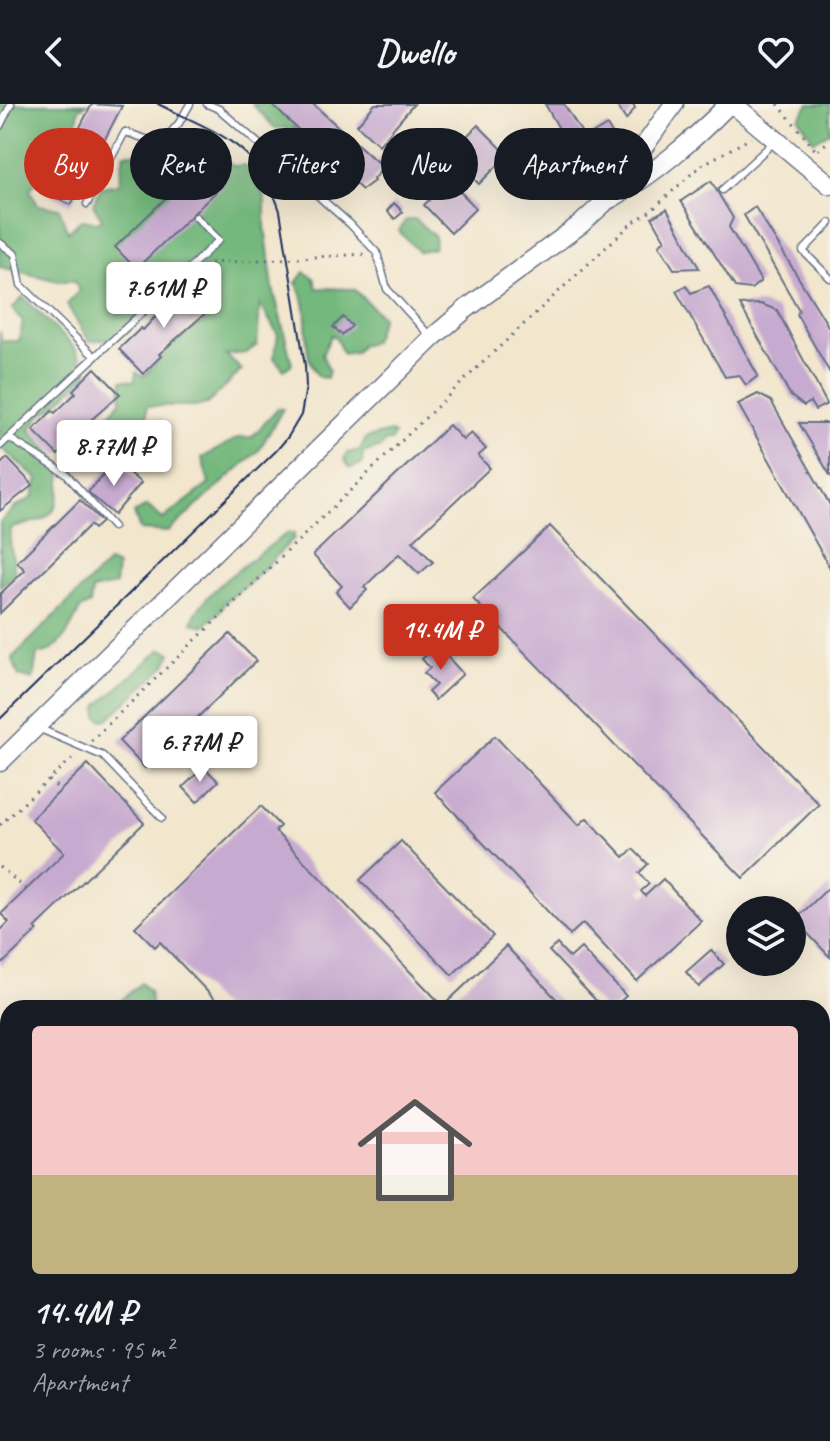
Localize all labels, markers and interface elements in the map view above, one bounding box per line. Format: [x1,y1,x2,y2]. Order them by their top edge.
text: Dwello [376,29,454,75]
icon: back [32,30,76,74]
icon: heart [754,30,798,74]
chip: Buy [24,128,114,200]
chip: Rent [130,128,232,200]
chip: Filters [248,128,365,200]
chip: New [381,128,478,200]
chip: Apartment [494,128,653,200]
pin: 7.61M ₽ [90,262,238,330]
text: 7.61M ₽ [124,271,204,304]
pin: 8.77M ₽ [40,420,188,488]
text: 8.77M ₽ [75,429,153,462]
pin: 14.4M ₽ [367,604,515,672]
text: 14.4M ₽ [402,613,480,646]
pin: 6.77M ₽ [126,716,274,784]
text: 6.77M ₽ [160,725,240,758]
map controls [726,896,806,976]
button: layers [726,896,806,976]
icon: home [343,1078,487,1222]
text: 14.4M ₽ [32,1290,135,1333]
text: 3 rooms · 95 m² [32,1333,173,1366]
text: Apartment [32,1366,128,1399]

